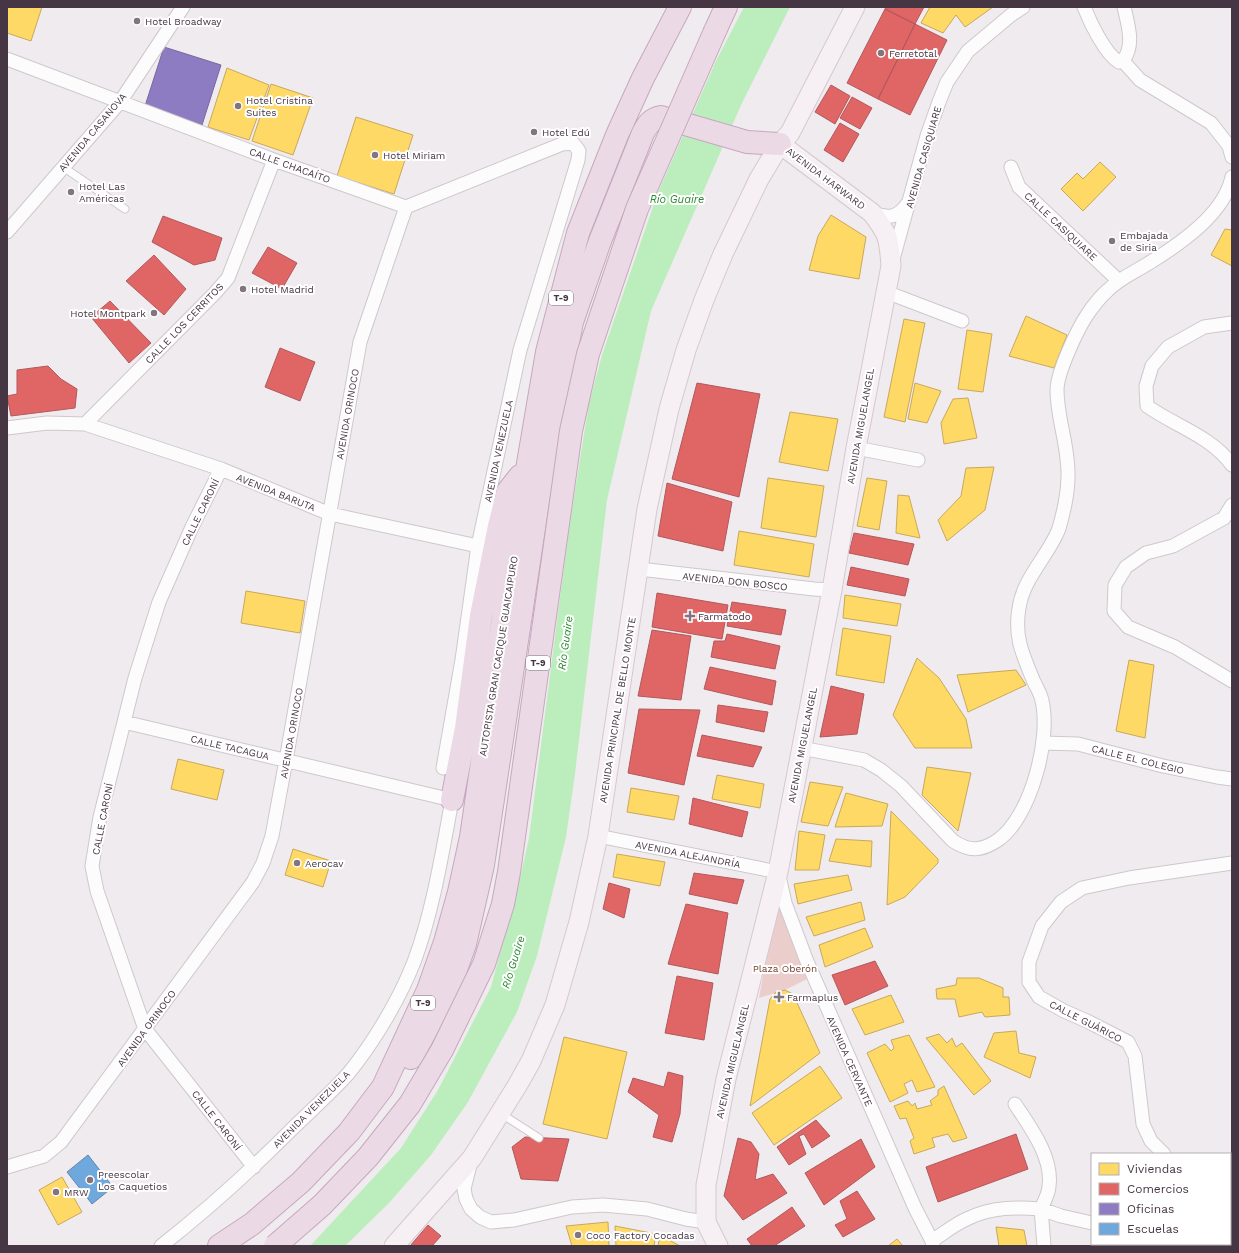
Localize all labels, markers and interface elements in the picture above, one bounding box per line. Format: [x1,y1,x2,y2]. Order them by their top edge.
marker: Hotel Broadway [132,16,142,26]
place label: Hotel Broadway [145,16,222,27]
marker: Ferretotal [876,48,886,58]
place label: Ferretotal [889,48,937,59]
street label: AVENIDA CASANOVA [56,90,129,174]
place label: Hotel Cristina Suites [246,95,313,118]
marker: Hotel Cristina Suites [233,101,243,111]
street label: AVENIDA CASIQUIARE [904,105,943,209]
marker: Hotel Edú [529,127,539,137]
place label: Hotel Edú [542,127,590,138]
street label: AVENIDA HARWARD [784,145,867,212]
street label: CALLE CHACAÍTO [248,146,332,185]
marker: Hotel Miriam [370,150,380,160]
place label: Hotel Miriam [383,150,445,161]
place label: Hotel Las Américas [79,181,125,204]
marker: Hotel Las Américas [66,187,76,197]
street label: CALLE CASIQUIARE [1022,190,1099,263]
water label: Río Guaire [650,193,704,206]
place label: Embajada de Siria [1120,230,1168,253]
marker: Embajada de Siria [1107,236,1117,246]
street label: CALLE LOS CERRITOS [143,281,226,366]
marker: Hotel Madrid [238,284,248,294]
place label: Hotel Madrid [251,284,314,295]
road number: T-9 [549,291,573,305]
place label: Hotel Montpark [70,308,146,319]
marker: Hotel Montpark [149,308,159,318]
street label: AVENIDA MIGUELANGEL [845,367,876,485]
street label: AVENIDA ORINOCO [334,368,361,460]
street label: AVENIDA VENEZUELA [482,399,515,503]
street label: AVENIDA BARUTA [235,472,317,513]
street label: CALLE CARONÍ [179,477,221,547]
street label: AUTOPISTA GRAN CACIQUE GUAICAIPURO [477,555,520,757]
street label: AVENIDA DON BOSCO [682,570,788,593]
marker: Farmatodo [685,611,695,621]
place label: Farmatodo [698,611,751,622]
water label: Río Guaire [555,615,576,671]
street label: AVENIDA PRINCIPAL DE BELLO MONTE [597,616,638,804]
road number: T-9 [526,656,550,670]
street label: AVENIDA MIGUELANGEL [786,686,819,804]
street label: AVENIDA ORINOCO [278,687,305,779]
street label: CALLE TACAGUA [189,733,271,762]
street label: CALLE EL COLEGIO [1090,743,1185,776]
street label: CALLE CARONÍ [90,782,115,856]
street label: AVENIDA ALEJANDRÍA [634,839,742,870]
marker: Aerocav [292,858,302,868]
place label: Aerocav [305,858,344,869]
water label: Río Guaire [499,934,528,990]
park label: Plaza Oberón [753,963,817,974]
street label: AVENIDA ORINOCO [115,988,178,1069]
marker: Farmaplus [774,992,784,1002]
place label: Farmaplus [787,992,838,1003]
road number: T-9 [411,996,435,1010]
street label: CALLE GUÁRICO [1048,998,1124,1044]
street label: AVENIDA MIGUELANGEL [714,1003,751,1120]
street label: AVENIDA CERVANTE [825,1014,874,1108]
street label: AVENIDA VENEZUELA [271,1068,352,1150]
street label: CALLE CARONÍ [190,1088,243,1153]
legend [1091,1153,1231,1245]
text: Viviendas [1127,1162,1182,1176]
place label: Preescolar Los Caquetios [98,1169,167,1192]
marker: Preescolar Los Caquetios [85,1175,95,1185]
text: Comercios [1127,1182,1189,1196]
marker: MRW [51,1187,61,1197]
place label: MRW [64,1187,89,1198]
text: Oficinas [1127,1202,1174,1216]
text: Escuelas [1127,1222,1179,1236]
marker: Coco Factory Cocadas [573,1230,583,1240]
place label: Coco Factory Cocadas [586,1230,695,1241]

